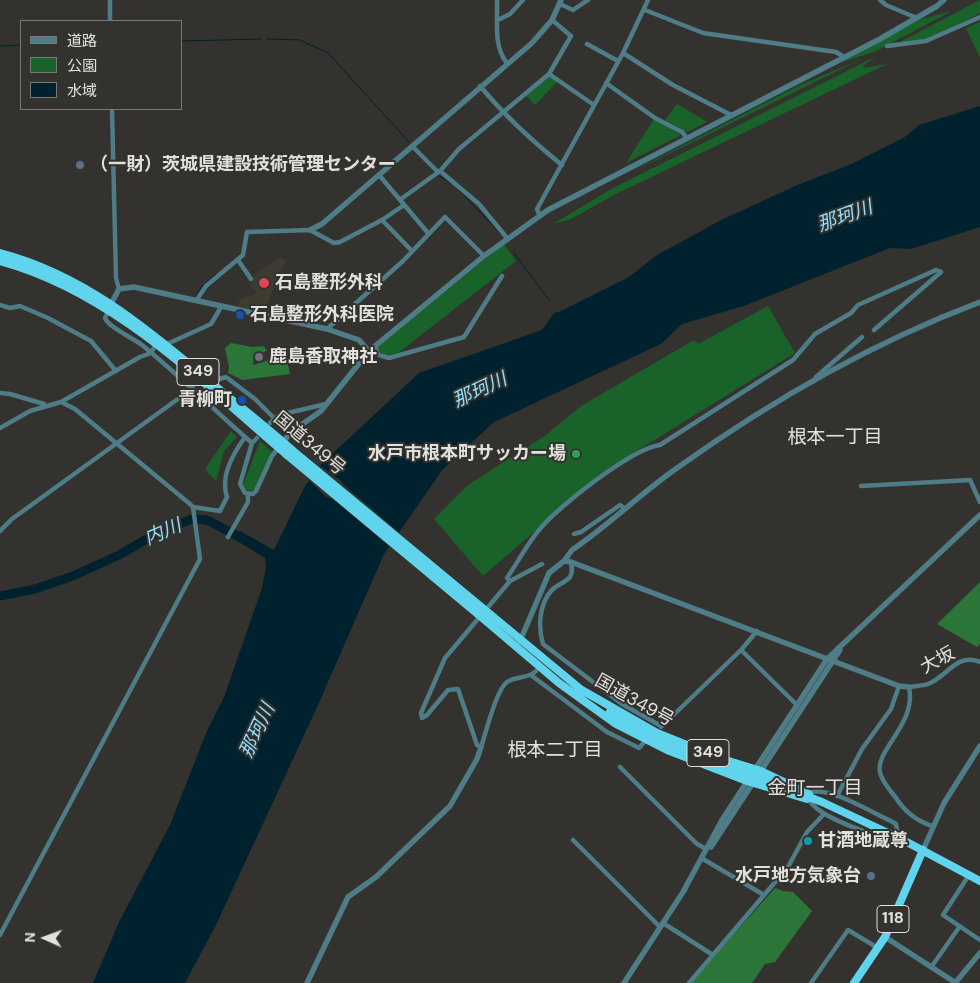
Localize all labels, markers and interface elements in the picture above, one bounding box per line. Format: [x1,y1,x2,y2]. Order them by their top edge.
legend [20,20,182,110]
text: 道路 [67,31,97,51]
text: 公園 [67,56,97,76]
text: 水域 [67,81,97,101]
place label: （一財）茨城県建設技術管理センター [90,154,396,176]
marker: （一財）茨城県建設技術管理センター [74,159,86,171]
water label: 那珂川 [814,197,876,237]
place label: 石島整形外科 [275,272,383,294]
marker: 石島整形外科 [257,276,271,290]
place label: 石島整形外科医院 [250,304,394,326]
marker: 石島整形外科医院 [234,309,246,321]
place label: 鹿島香取神社 [269,346,377,368]
marker: 鹿島香取神社 [253,351,265,363]
road number: 349 [177,358,219,386]
water label: 那珂川 [449,369,511,413]
place label: 青柳町 [178,389,232,411]
marker: 青柳町 [236,394,248,406]
street label: 国道349号 [269,408,349,480]
district label: 根本一丁目 [788,427,882,449]
place label: 水戸市根本町サッカー場 [368,443,566,465]
marker: 水戸市根本町サッカー場 [570,448,582,460]
water label: 内川 [141,515,185,551]
street label: 大坂 [917,643,959,679]
street label: 国道349号 [591,670,677,732]
water label: 那珂川 [236,700,280,762]
district label: 根本二丁目 [508,740,602,762]
road number: 349 [687,740,729,766]
district label: 金町一丁目 [768,778,862,800]
place label: 甘酒地蔵尊 [818,830,908,852]
marker: 甘酒地蔵尊 [802,835,814,847]
place label: 水戸地方気象台 [735,865,861,887]
marker: 水戸地方気象台 [865,870,877,882]
road number: 118 [877,906,909,932]
north arrow [20,913,70,963]
text: N [21,932,39,943]

